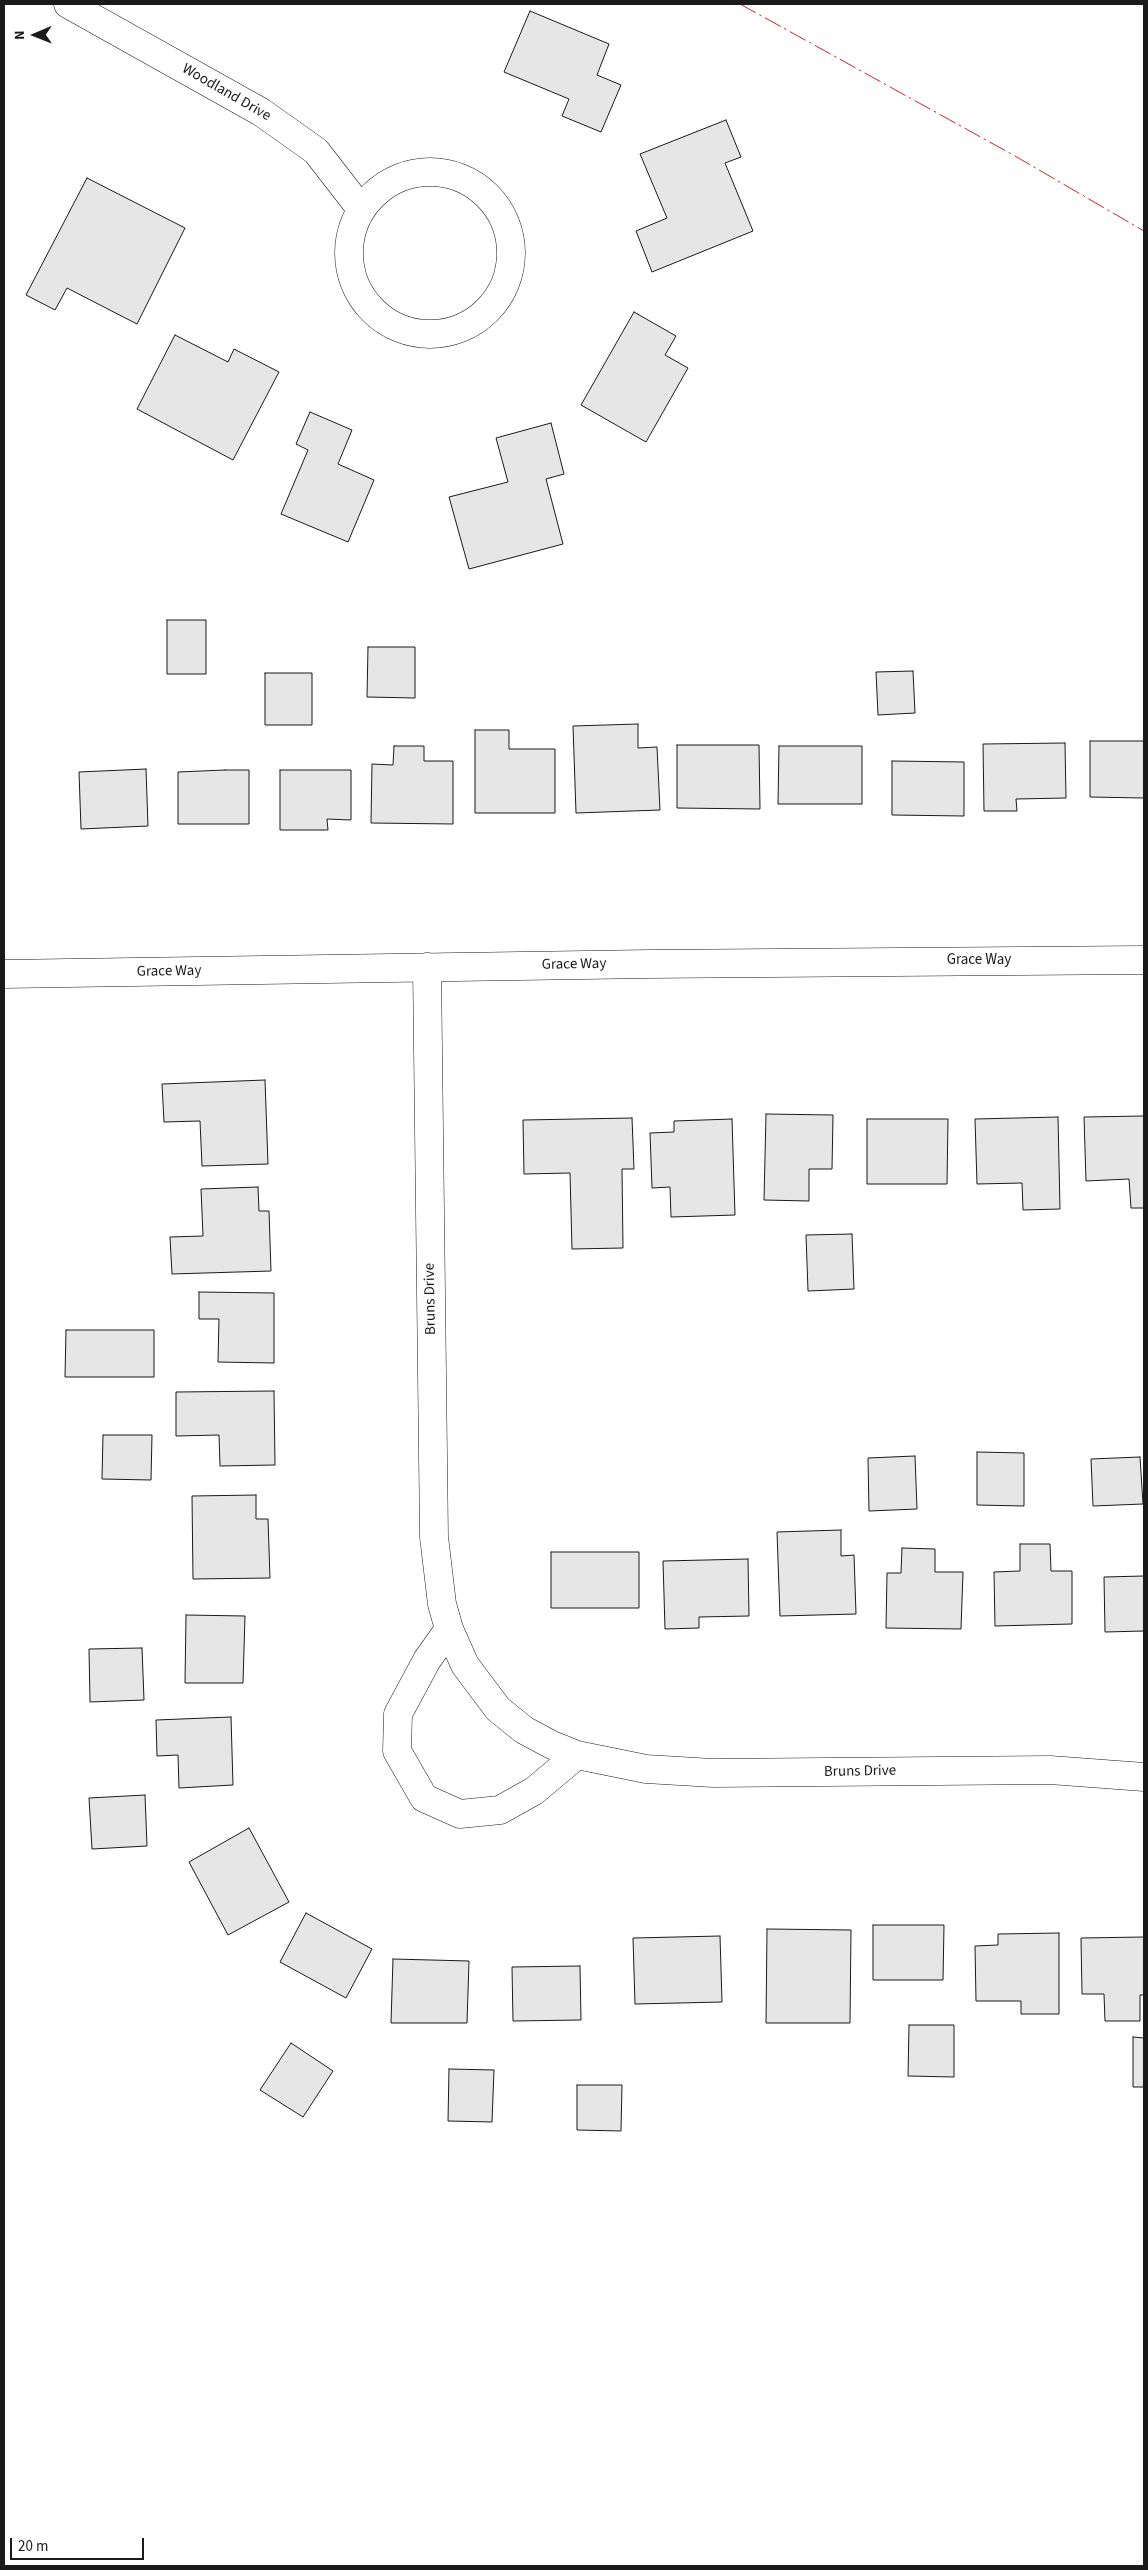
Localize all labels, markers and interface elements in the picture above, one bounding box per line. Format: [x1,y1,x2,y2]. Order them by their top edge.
north arrow [10,10,60,60]
text: N [10,30,30,40]
street label: Woodland Drive [178,60,274,126]
street label: Grace Way [947,952,1011,970]
street label: Grace Way [541,955,607,975]
street label: Grace Way [136,962,202,982]
street label: Bruns Drive [421,1263,441,1335]
street label: Bruns Drive [824,1762,896,1782]
scale bar [12,2528,146,2560]
text: 20 m [18,2536,48,2557]

